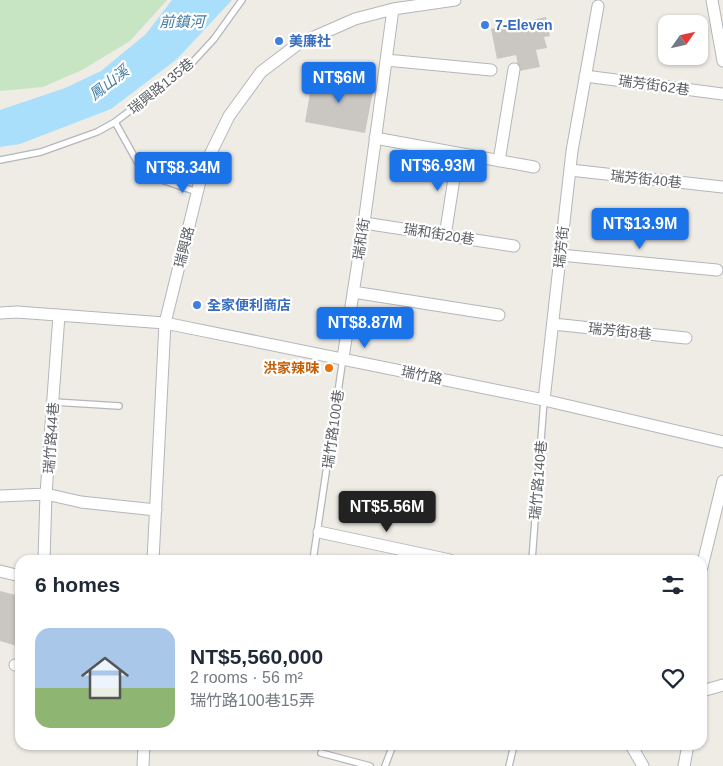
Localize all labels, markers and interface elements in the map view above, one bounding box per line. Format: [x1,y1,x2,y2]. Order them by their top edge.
water label: 前鎮河 [159,13,207,30]
north arrow [658,15,708,65]
map controls [658,15,708,65]
place label: 7-Eleven [495,17,553,33]
marker: 7-Eleven [479,19,491,31]
place label: 美廉社 [289,33,331,49]
marker: 美廉社 [273,35,285,47]
street label: 瑞興路135巷 [125,55,197,117]
water label: 鳳山溪 [86,61,133,103]
pin: NT$6M [304,62,374,104]
text: NT$6M [313,69,365,86]
street label: 瑞芳街62巷 [617,72,691,98]
pin: NT$6.93M [386,150,490,192]
pin: NT$8.34M [131,152,235,194]
text: NT$6.93M [401,157,475,174]
text: NT$8.34M [146,159,220,176]
street label: 瑞芳街40巷 [610,167,682,191]
pin: NT$13.9M [588,208,692,250]
text: NT$13.9M [603,215,677,232]
street label: 瑞和街 [350,217,372,261]
street label: 瑞和街20巷 [402,220,476,248]
street label: 瑞興路 [171,225,197,269]
street label: 瑞芳街 [551,225,571,269]
place label: 全家便利商店 [207,297,291,313]
marker: 全家便利商店 [191,299,203,311]
pin: NT$8.87M [313,306,417,349]
text: NT$8.87M [328,314,402,331]
street label: 瑞芳街8巷 [587,320,653,342]
place label: 洪家辣味 [263,360,320,376]
marker: 洪家辣味 [323,362,335,374]
street label: 瑞竹路 [400,363,444,387]
street label: 瑞竹路100巷 [320,389,346,469]
street label: 瑞竹路44巷 [41,402,61,474]
street label: 瑞竹路140巷 [527,440,549,520]
pin: NT$5.56M [335,490,439,533]
text: NT$5.56M [350,498,424,515]
icon: filters [659,571,687,599]
text: 6 homes [35,573,120,596]
text: NT$5,560,000 [190,645,323,668]
icon: home [75,648,135,708]
icon: heart [659,664,687,692]
text: 2 rooms · 56 m² [190,669,303,686]
text: 瑞竹路100巷15弄 [190,692,315,709]

